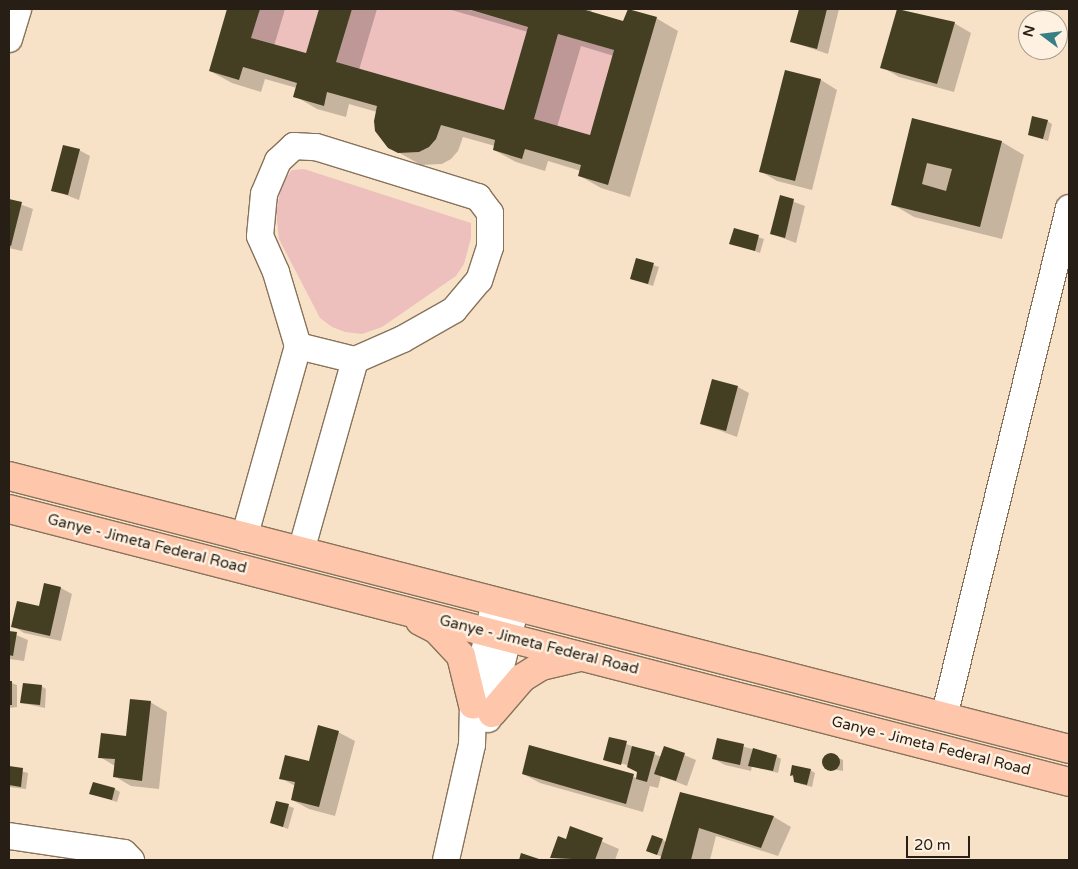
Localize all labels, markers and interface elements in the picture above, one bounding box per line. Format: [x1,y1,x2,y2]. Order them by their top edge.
north arrow [1018,10,1068,60]
text: N [1019,24,1039,39]
street label: Ganye - Jimeta Federal Road [46,511,248,577]
street label: Ganye - Jimeta Federal Road [438,612,640,678]
street label: Ganye - Jimeta Federal Road [830,713,1032,779]
scale bar [908,826,972,858]
text: 20 m [914,836,951,854]

